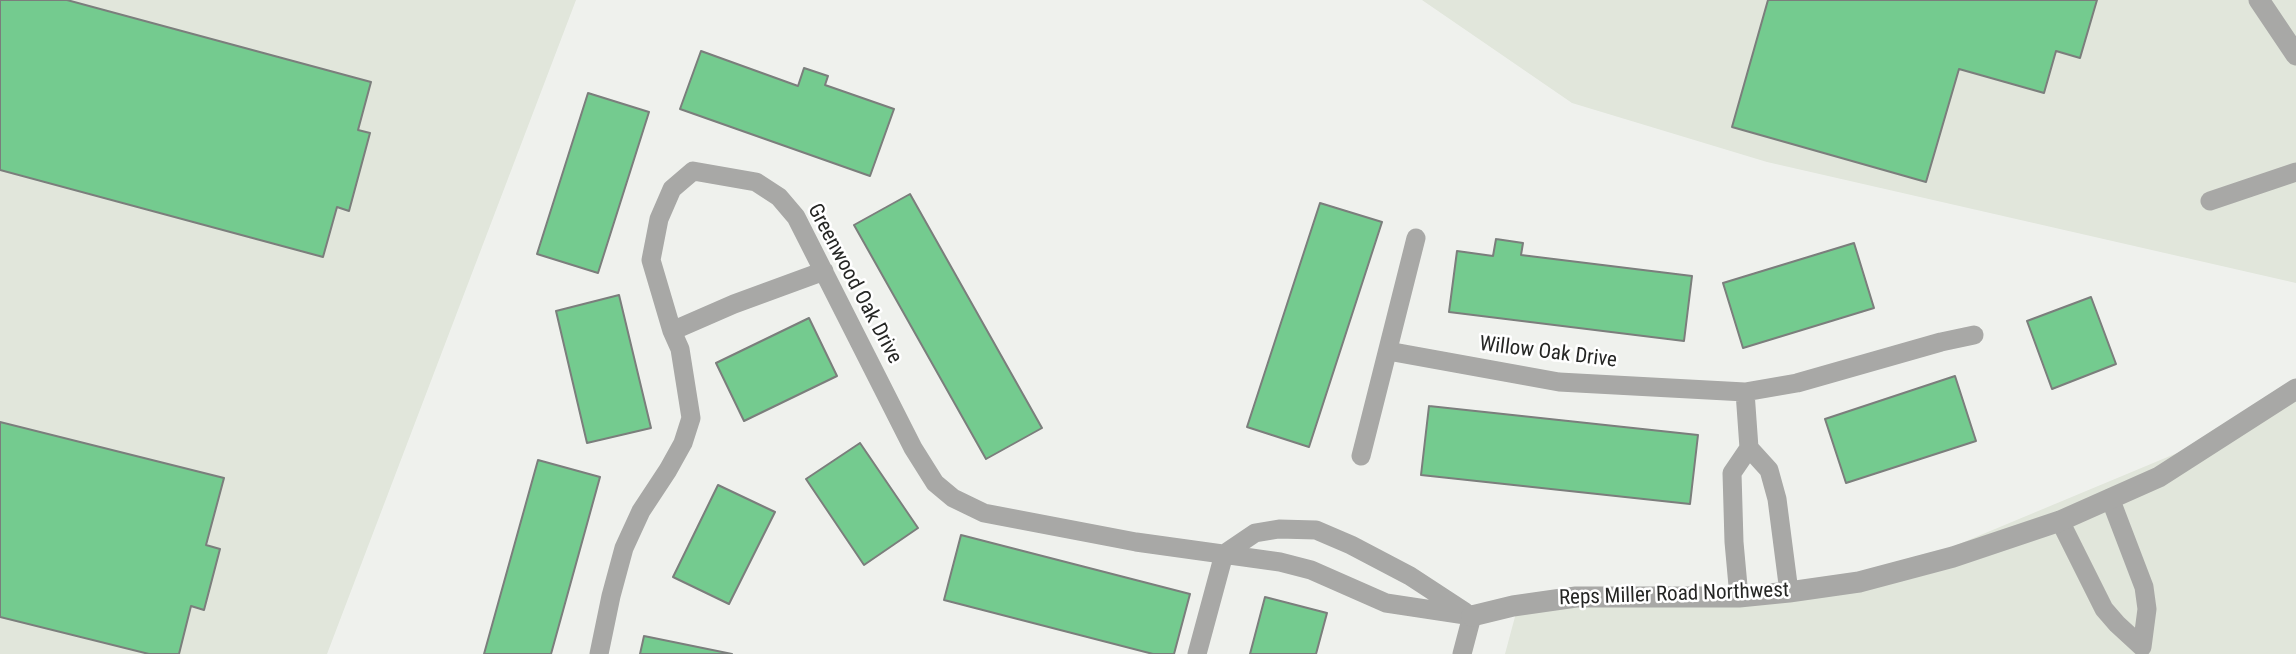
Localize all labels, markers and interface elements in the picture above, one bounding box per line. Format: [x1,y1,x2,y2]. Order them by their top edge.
street label: Greenwood Oak Drive [801,200,907,368]
street label: Willow Oak Drive [1478,332,1618,374]
street label: Reps Miller Road Northwest [1559,578,1789,612]

